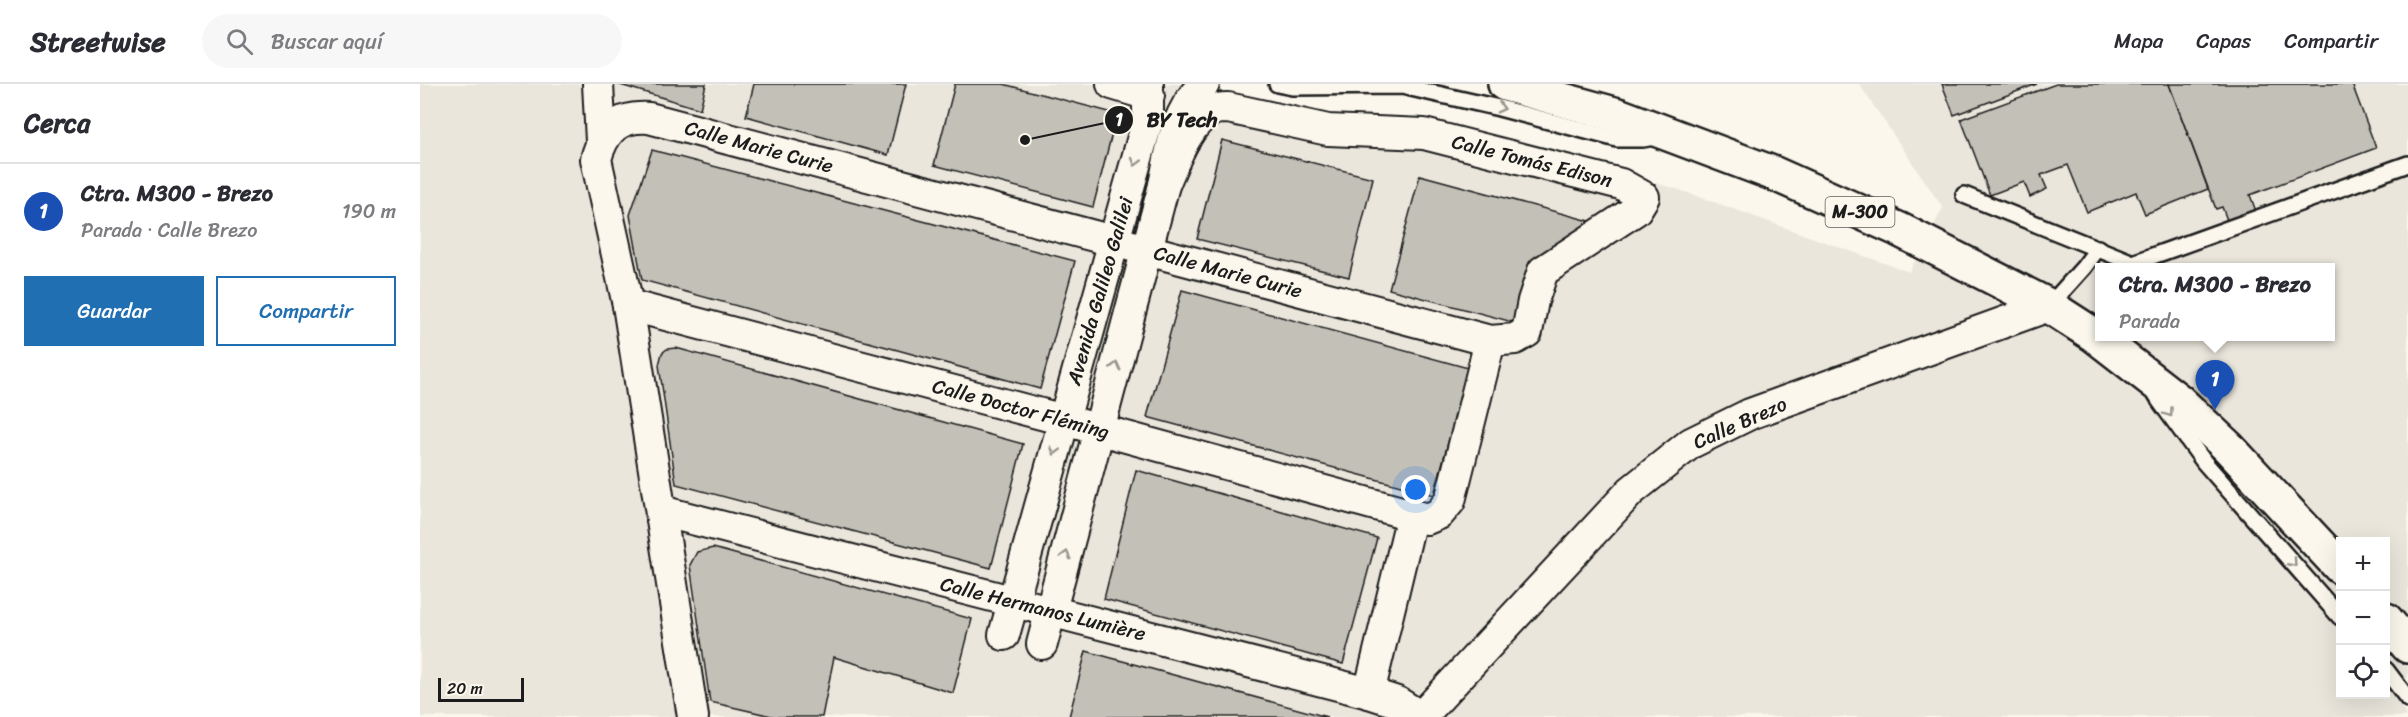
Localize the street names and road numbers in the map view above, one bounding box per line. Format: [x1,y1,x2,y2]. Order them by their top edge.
street label: Calle Marie Curie [681,110,837,184]
street label: Calle Tomás Edison [1448,124,1616,198]
street label: Avenida Galileo Galilei [1056,191,1144,390]
road number: M-300 [1826,197,1894,227]
street label: Calle Marie Curie [1150,235,1306,309]
street label: Calle Doctor Fléming [928,369,1114,449]
street label: Calle Brezo [1687,387,1793,459]
street label: Calle Hermanos Lumière [937,567,1149,651]

